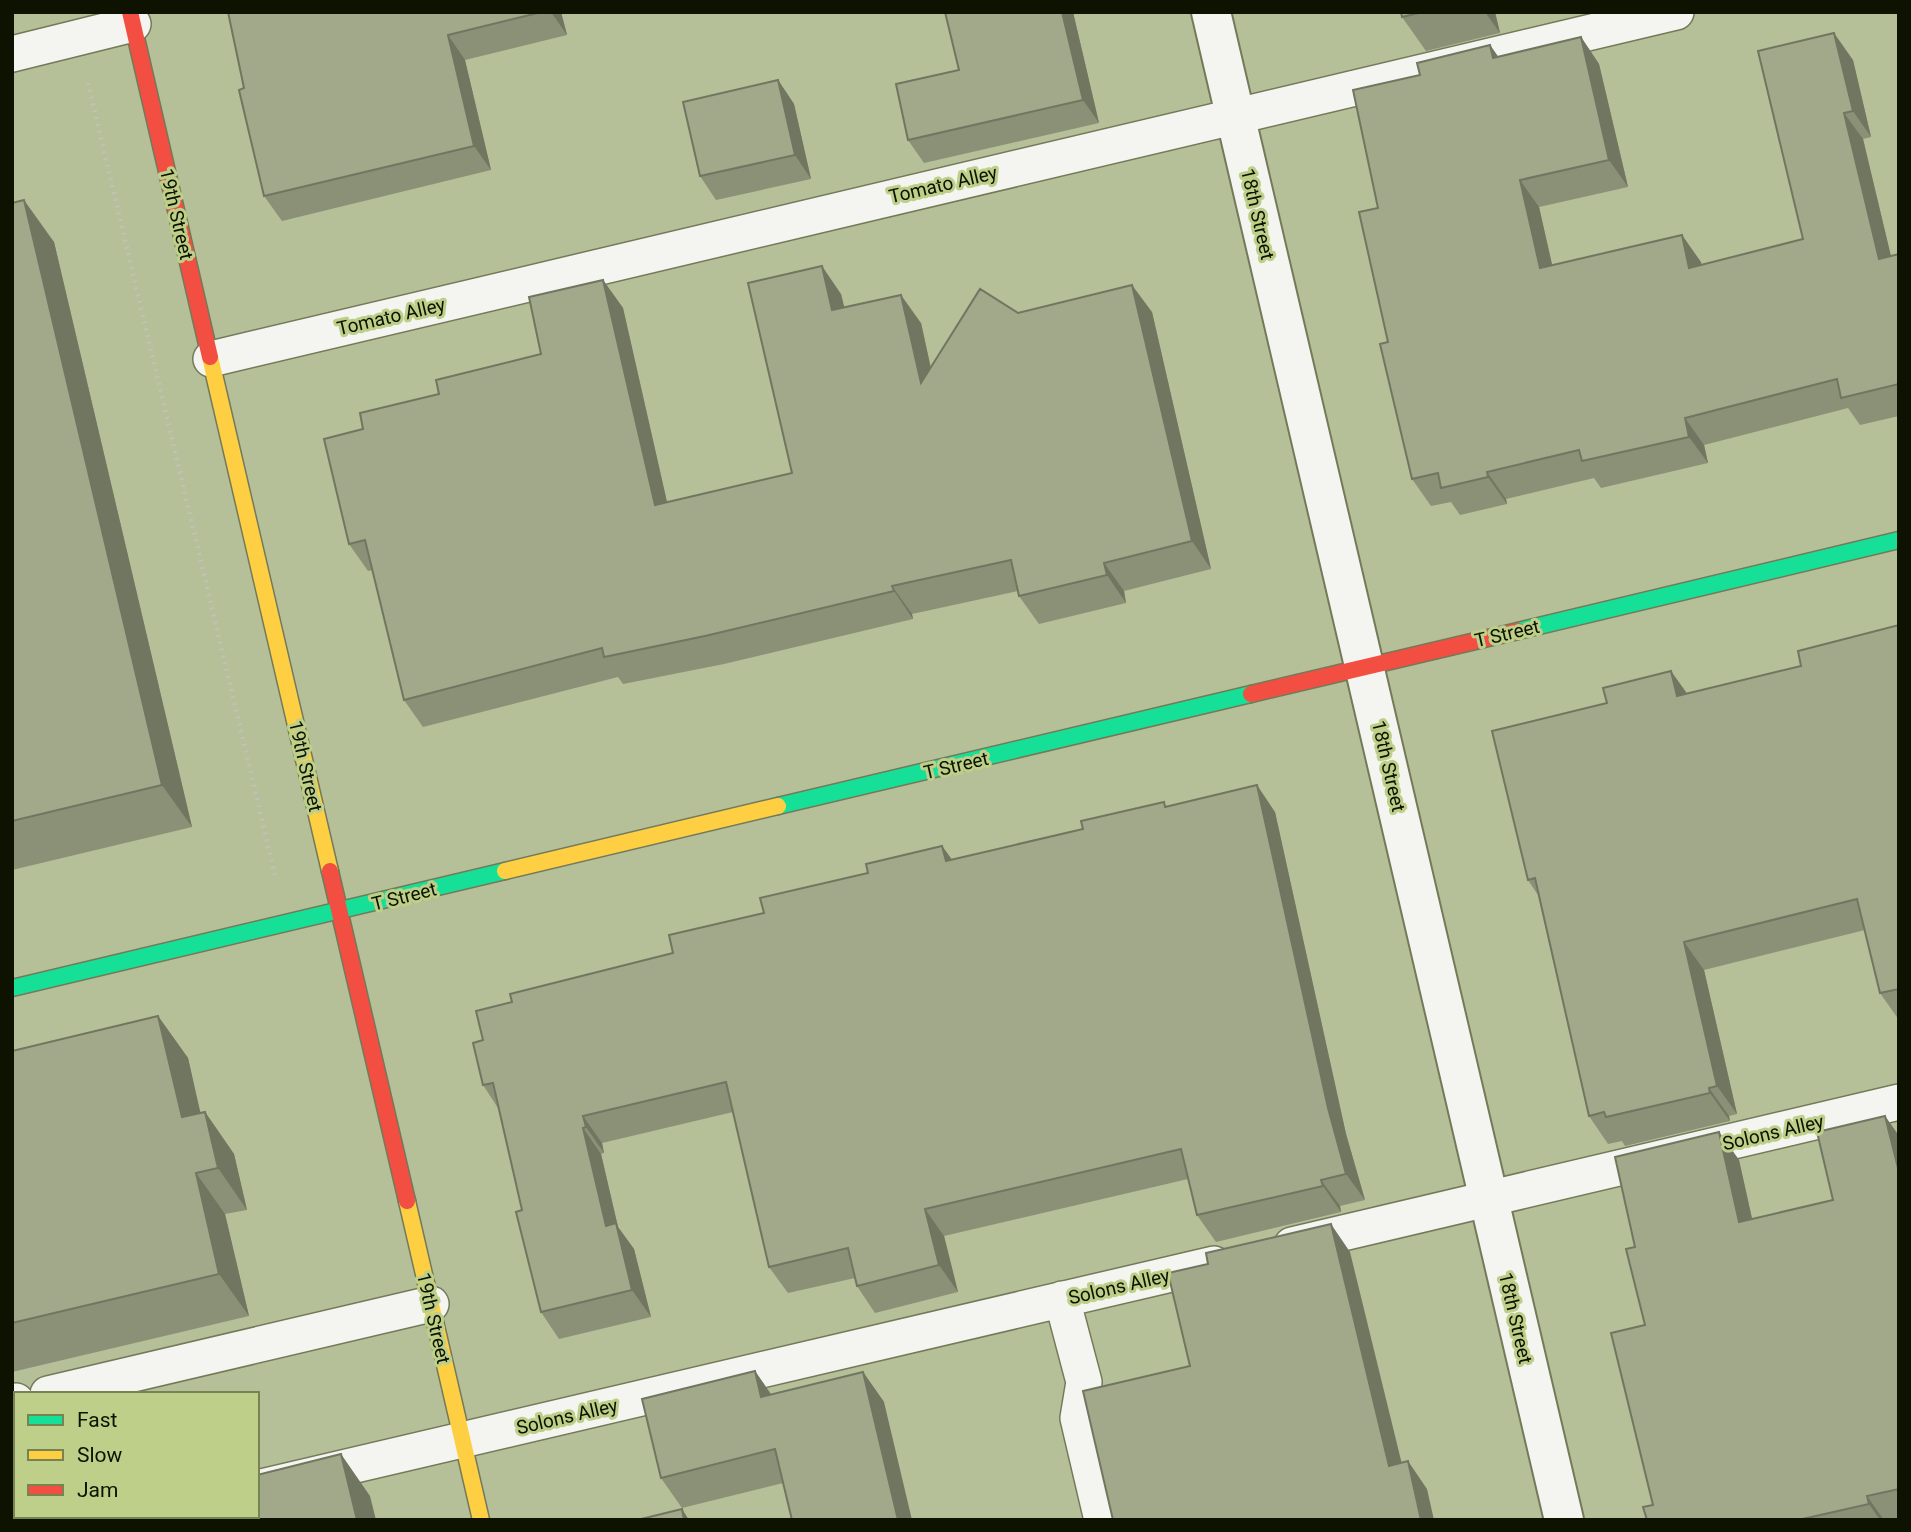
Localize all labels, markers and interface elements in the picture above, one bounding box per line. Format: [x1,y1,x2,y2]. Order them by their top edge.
street label: Tomato Alley [887,161,999,208]
street label: 19th Street [155,166,198,262]
street label: 18th Street [1236,166,1279,262]
street label: Tomato Alley [335,293,447,340]
street label: T Street [1472,615,1542,652]
street label: 19th Street [284,718,327,814]
street label: 18th Street [1367,718,1410,814]
street label: T Street [921,747,991,784]
street label: T Street [369,877,439,916]
street label: Solons Alley [1720,1110,1826,1155]
street label: Solons Alley [1066,1264,1172,1309]
street label: 19th Street [412,1270,455,1366]
street label: 18th Street [1494,1270,1537,1366]
legend [14,1392,259,1518]
street label: Solons Alley [514,1394,620,1439]
text: Fast [77,1408,118,1432]
text: Slow [77,1443,123,1467]
text: Jam [77,1478,118,1502]

